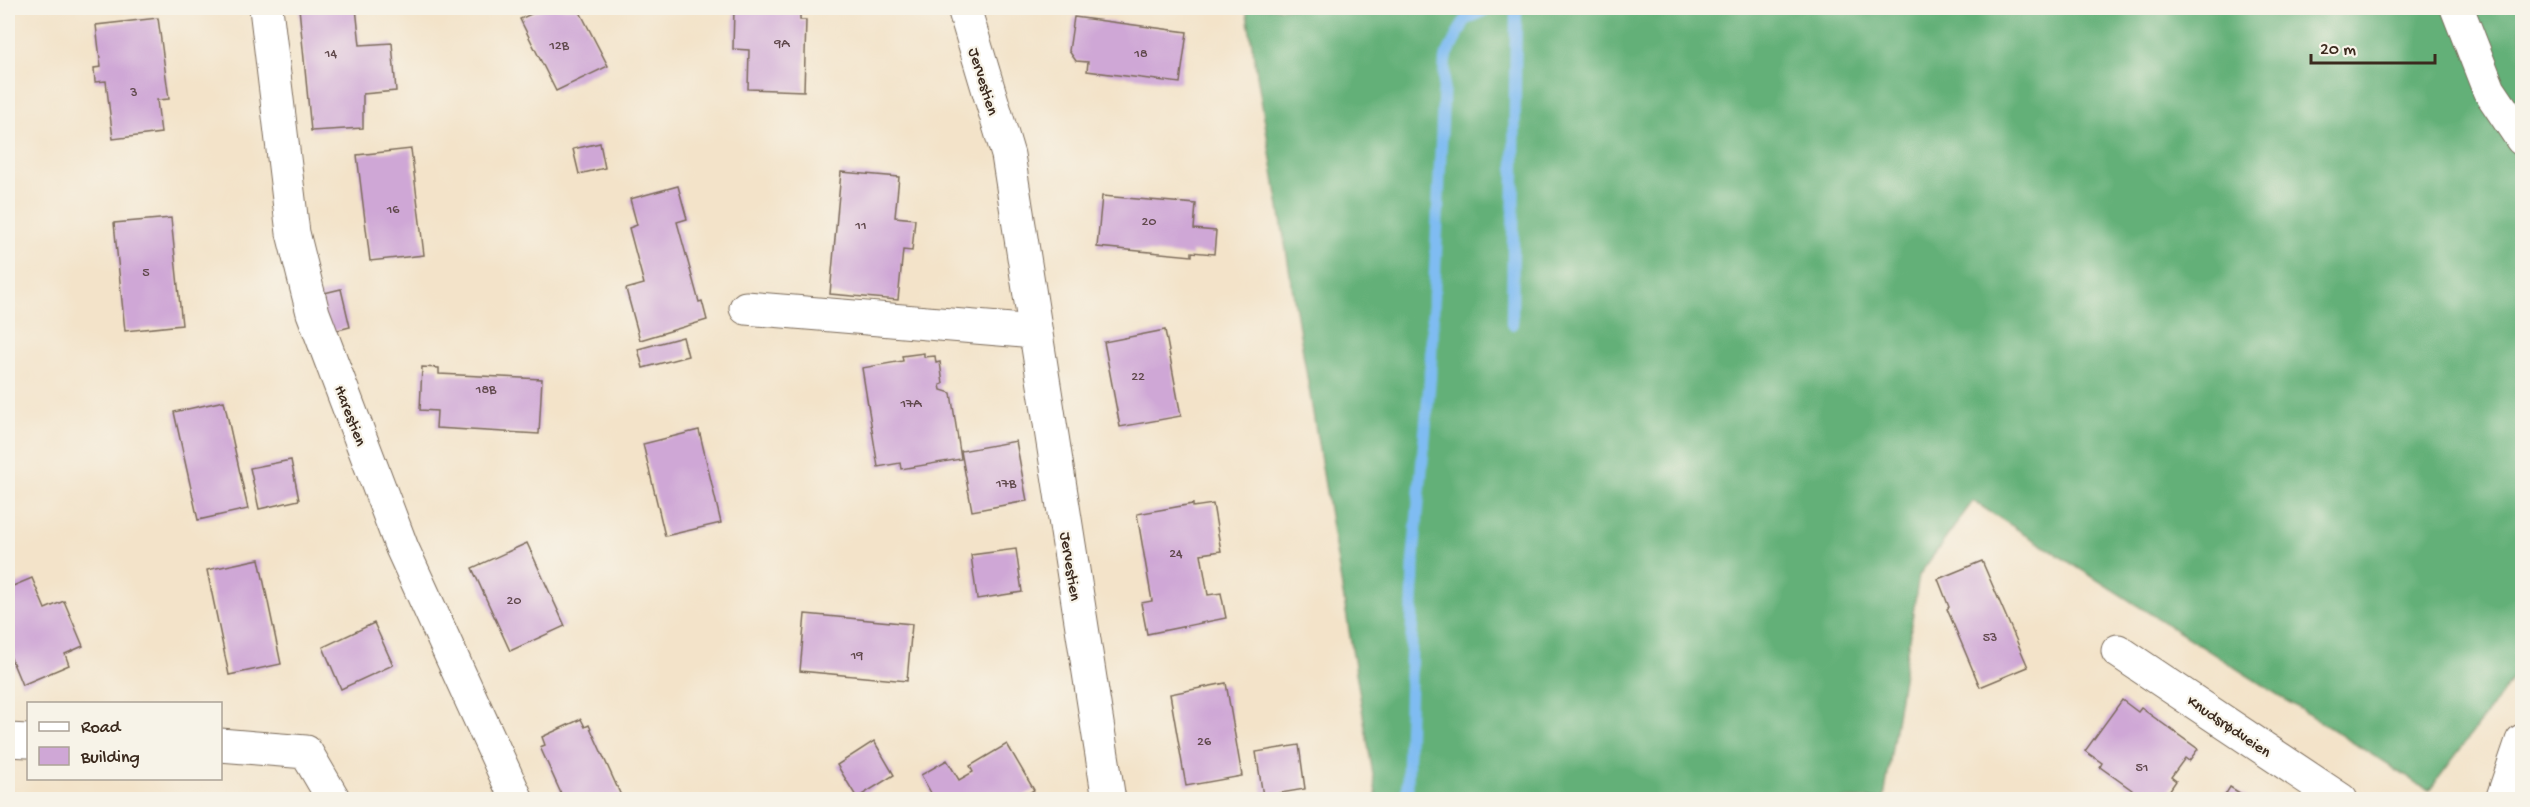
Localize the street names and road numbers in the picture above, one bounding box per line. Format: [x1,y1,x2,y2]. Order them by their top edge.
street label: Jervestien [962,46,1001,118]
street label: Harestien [328,383,369,450]
street label: Jervestien [1054,531,1083,603]
street label: Knudsrødveien [2182,693,2274,763]

